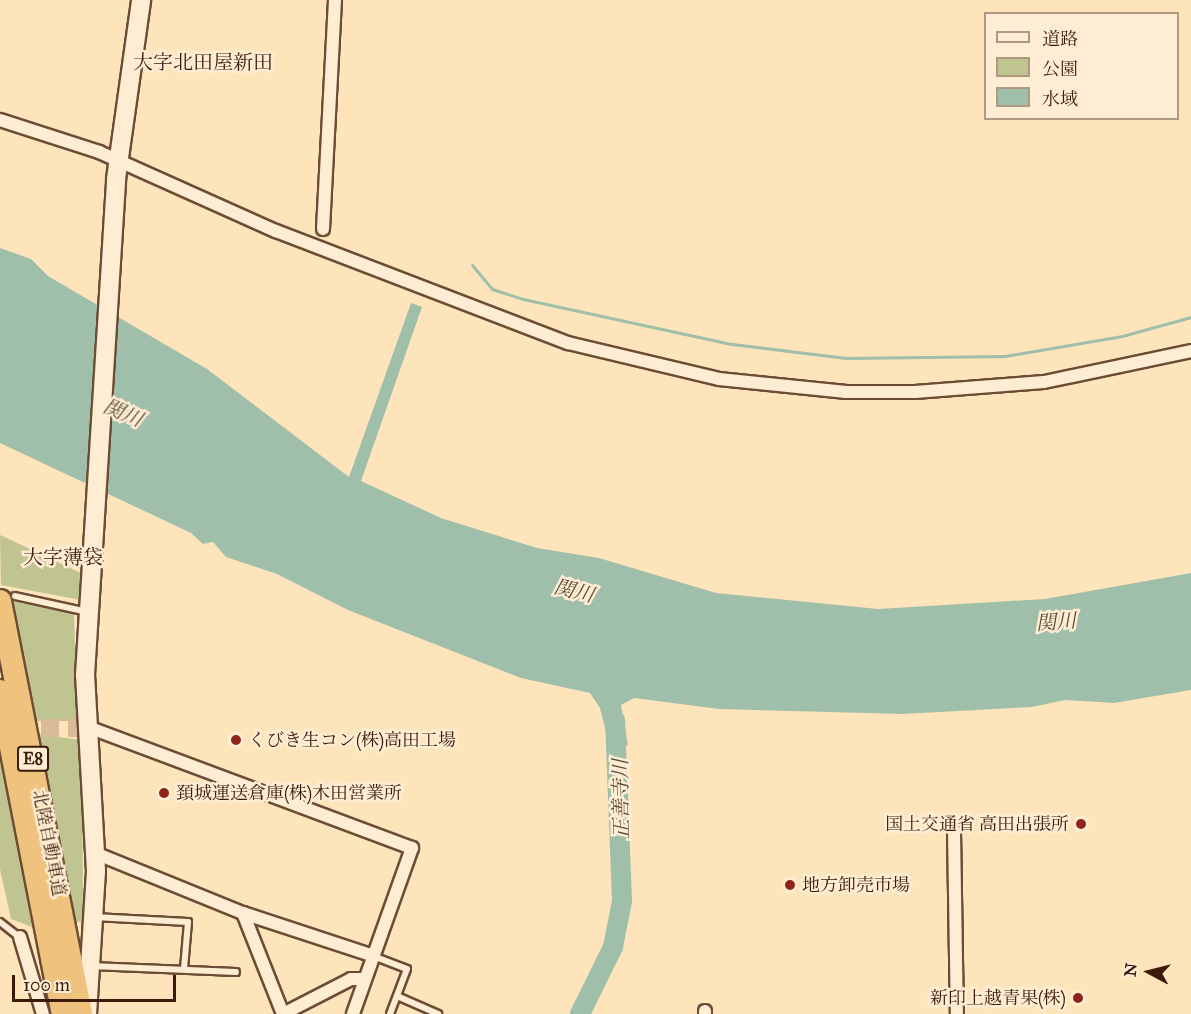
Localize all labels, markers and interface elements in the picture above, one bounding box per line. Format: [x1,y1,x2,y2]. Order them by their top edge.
legend [984,12,1179,120]
text: 道路 [1042,28,1078,50]
district label: 大字北田屋新田 [133,50,273,74]
text: 公園 [1042,58,1078,80]
text: 水域 [1042,88,1078,110]
water label: 関川 [100,394,146,432]
district label: 大字薄袋 [23,545,103,569]
water label: 関川 [552,575,596,607]
water label: 関川 [1035,609,1077,635]
place label: くびき生コン(株)高田工場 [248,729,456,751]
marker: くびき生コン(株)高田工場 [229,733,243,747]
road number: E8 [16,746,50,772]
water label: 正善寺川 [608,759,634,839]
place label: 頚城運送倉庫(株)木田営業所 [176,782,402,804]
marker: 頚城運送倉庫(株)木田営業所 [157,786,171,800]
street label: 北陸自動車道 [28,788,70,898]
place label: 国土交通省 高田出張所 [885,813,1069,835]
marker: 国土交通省 高田出張所 [1074,817,1088,831]
place label: 地方卸売市場 [802,874,910,896]
marker: 地方卸売市場 [783,878,797,892]
north arrow [1119,942,1179,1002]
text: N [1120,962,1141,978]
scale bar [15,963,178,1001]
text: 100 m [23,974,70,996]
place label: 新印上越青果(株) [930,987,1066,1009]
marker: 新印上越青果(株) [1071,991,1085,1005]

